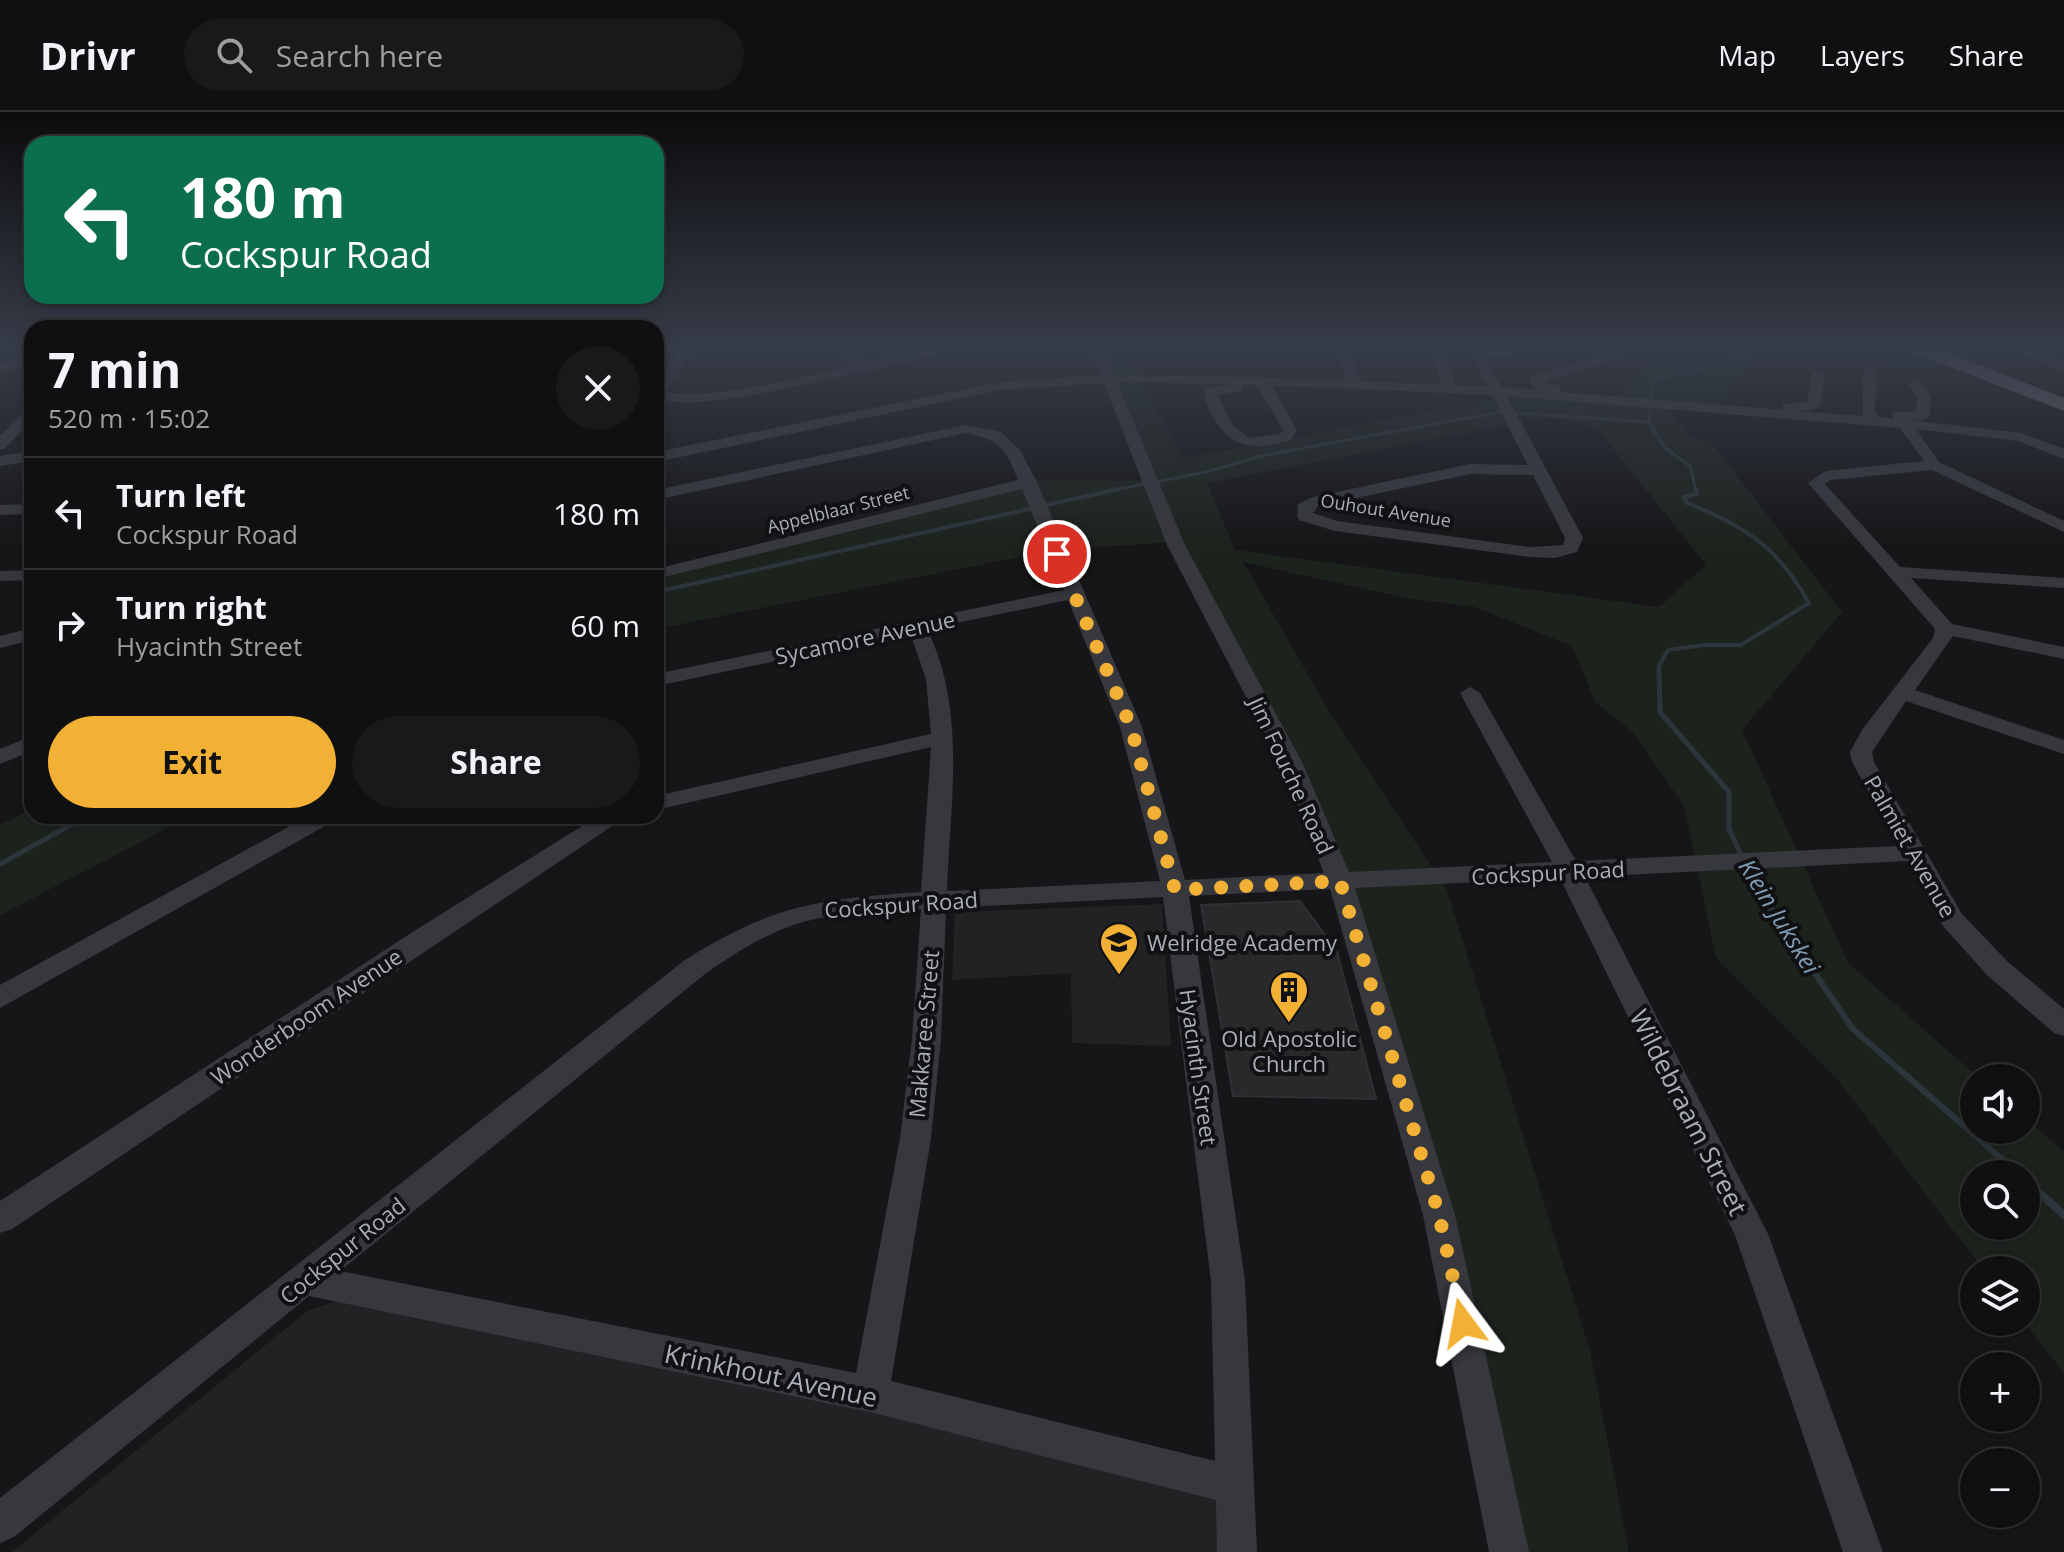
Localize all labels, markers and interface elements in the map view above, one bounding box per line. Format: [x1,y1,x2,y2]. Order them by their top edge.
search box [184,19,744,91]
text: Drivr [40,29,136,81]
icon: search [212,33,256,77]
text: Search here [276,35,443,76]
text: Map [1718,36,1776,74]
text: Layers [1820,36,1905,74]
text: Share [1949,36,2024,74]
text: 180 m [180,158,346,234]
icon: left [48,168,152,272]
text: Cockspur Road [180,230,432,279]
text: 7 min [48,337,181,402]
button: close [556,346,640,430]
text: 520 m · 15:02 [48,400,210,436]
text: Turn left [116,475,246,516]
street label: Appelblaar Street [764,480,912,538]
street label: Ouhout Avenue [1319,488,1453,532]
icon: left [48,491,92,535]
text: 180 m [553,493,640,534]
text: Cockspur Road [116,516,298,552]
pin [1023,520,1091,588]
icon: arrive [1035,532,1079,576]
text: Turn right [116,587,267,628]
icon: right [48,603,92,647]
street label: Sycamore Avenue [772,603,958,671]
text: 60 m [570,605,640,646]
text: Hyacinth Street [116,628,302,664]
street label: Jim Fouche Road [1242,690,1342,858]
button: Exit [48,716,336,808]
button: Share [352,716,640,808]
street label: Palmiet Avenue [1858,769,1964,923]
water label: Klein Jukskei [1732,852,1829,981]
street label: Cockspur Road [1470,853,1626,891]
street label: Cockspur Road [823,884,979,924]
school or university icon: Welridge Academy [1098,921,1140,976]
place label: Welridge Academy [1147,927,1338,957]
street label: Wonderboom Avenue [205,941,407,1091]
street label: Makkaree Street [901,949,945,1119]
building icon: Old Apostolic Church [1268,969,1310,1024]
street label: Hyacinth Street [1173,987,1225,1147]
street label: Wildebraam Street [1622,1003,1756,1221]
place label: Old Apostolic Church [1221,1023,1357,1078]
map controls [1960,1064,2040,1528]
button: sound [1960,1064,2040,1144]
button: search [1960,1160,2040,1240]
street label: Cockspur Road [273,1190,411,1310]
button: layers [1960,1256,2040,1336]
position arrow [1421,1281,1505,1365]
street label: Krinkhout Avenue [661,1335,881,1415]
button: + [1960,1352,2040,1432]
button: − [1960,1448,2040,1528]

